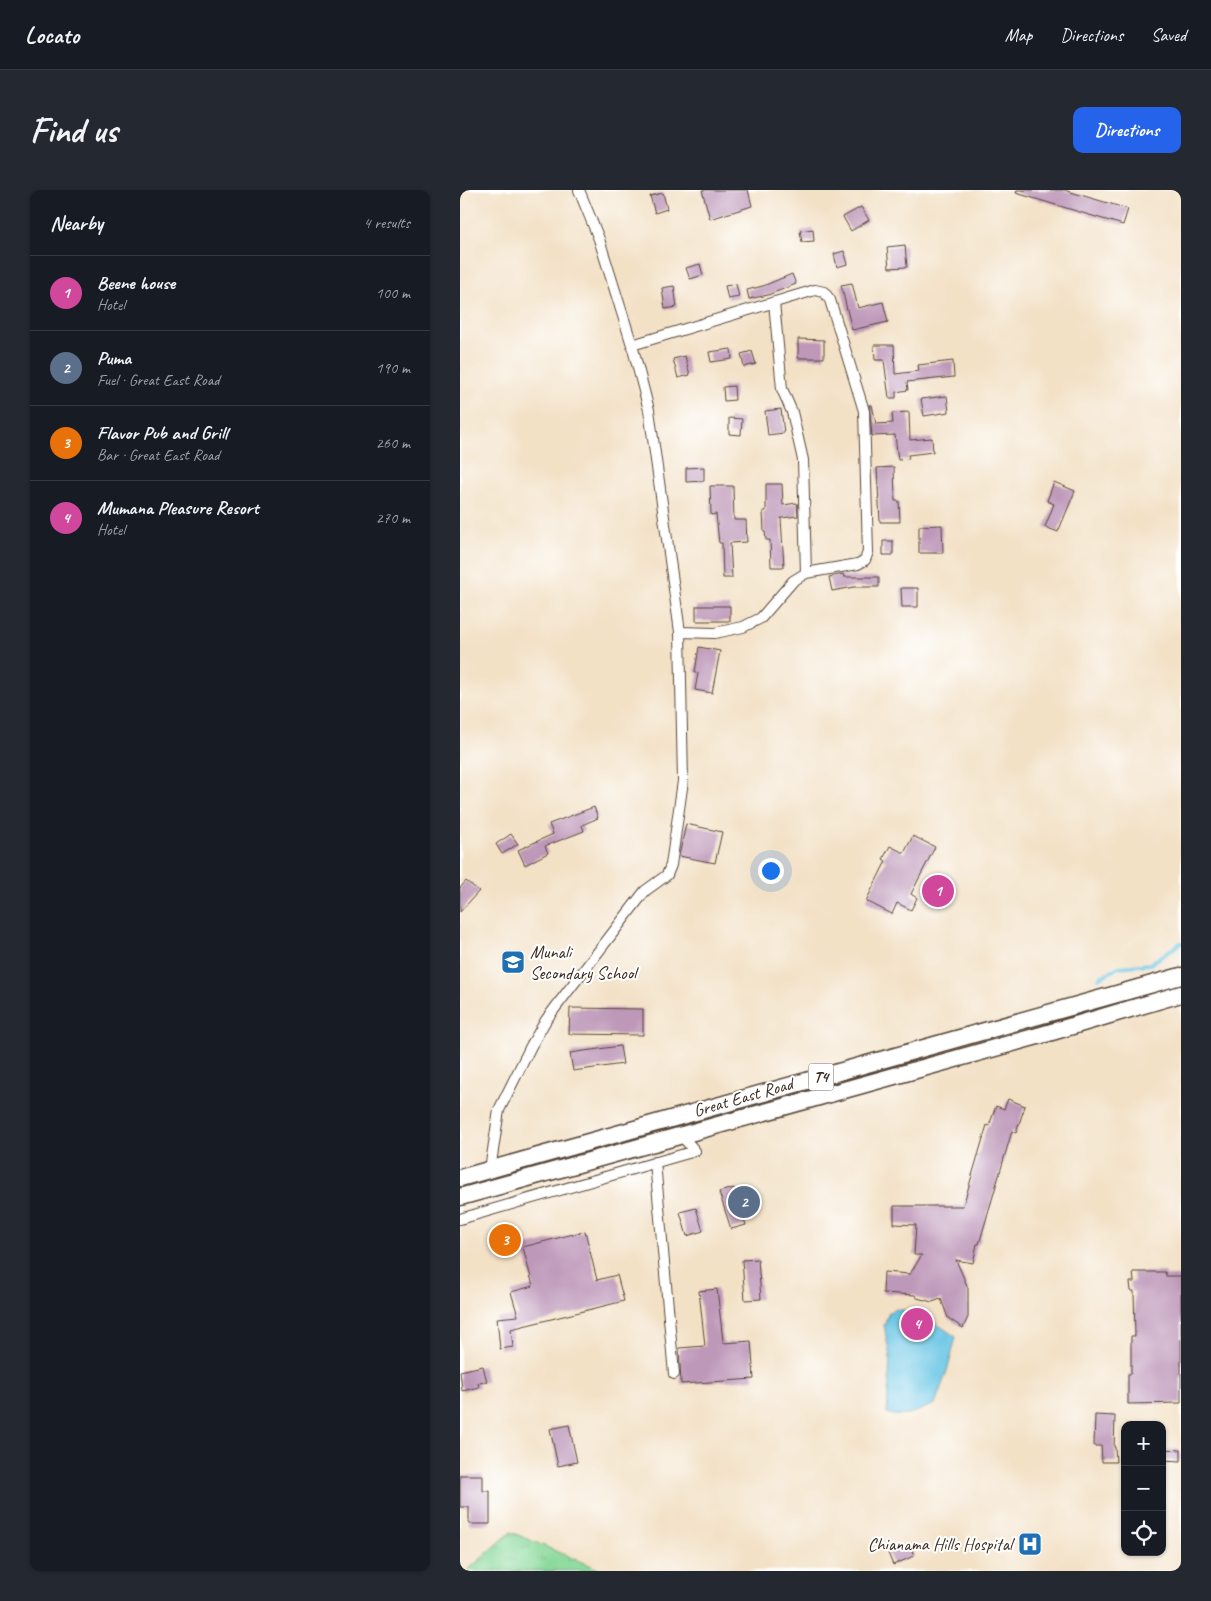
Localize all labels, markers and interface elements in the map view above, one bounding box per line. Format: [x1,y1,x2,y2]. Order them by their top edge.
text: Locato [25,20,79,50]
text: Map [1005,24,1032,46]
text: Directions [1060,24,1123,46]
text: Saved [1151,24,1186,46]
button: Directions [1073,107,1181,153]
text: Find us [30,108,117,153]
text: Nearby [50,210,103,236]
text: 4 results [363,213,410,233]
text: Beene house [97,271,175,295]
text: 1 [62,283,70,303]
text: 100 m [376,283,410,303]
text: Hotel [97,295,125,315]
text: Puma [97,346,131,370]
text: 2 [62,358,70,378]
text: 190 m [376,358,410,378]
text: Fuel · Great East Road [97,370,219,390]
text: Flavor Pub and Grill [97,421,227,445]
text: 3 [62,433,70,453]
text: 260 m [376,433,410,453]
text: Bar · Great East Road [97,445,220,465]
text: Mumana Pleasure Resort [97,496,259,520]
text: 4 [62,508,70,528]
text: 270 m [376,508,410,528]
text: Hotel [97,520,125,540]
your location [758,858,784,884]
pin: 1 [922,872,954,910]
place label: Munali Secondary School [530,941,639,984]
school or university icon: Munali Secondary School [500,949,526,975]
road number: T4 [808,1064,834,1090]
street label: Great East Road [691,1072,798,1122]
pin: 2 [728,1183,760,1221]
pin: 3 [489,1221,521,1259]
pin: 4 [901,1305,933,1343]
map controls [1121,1421,1166,1556]
button: + [1121,1421,1166,1466]
button: − [1121,1466,1166,1511]
button: locate [1121,1511,1166,1556]
hospital icon: Chianama Hills Hospital [1017,1531,1043,1557]
place label: Chianama Hills Hospital [868,1533,1015,1555]

